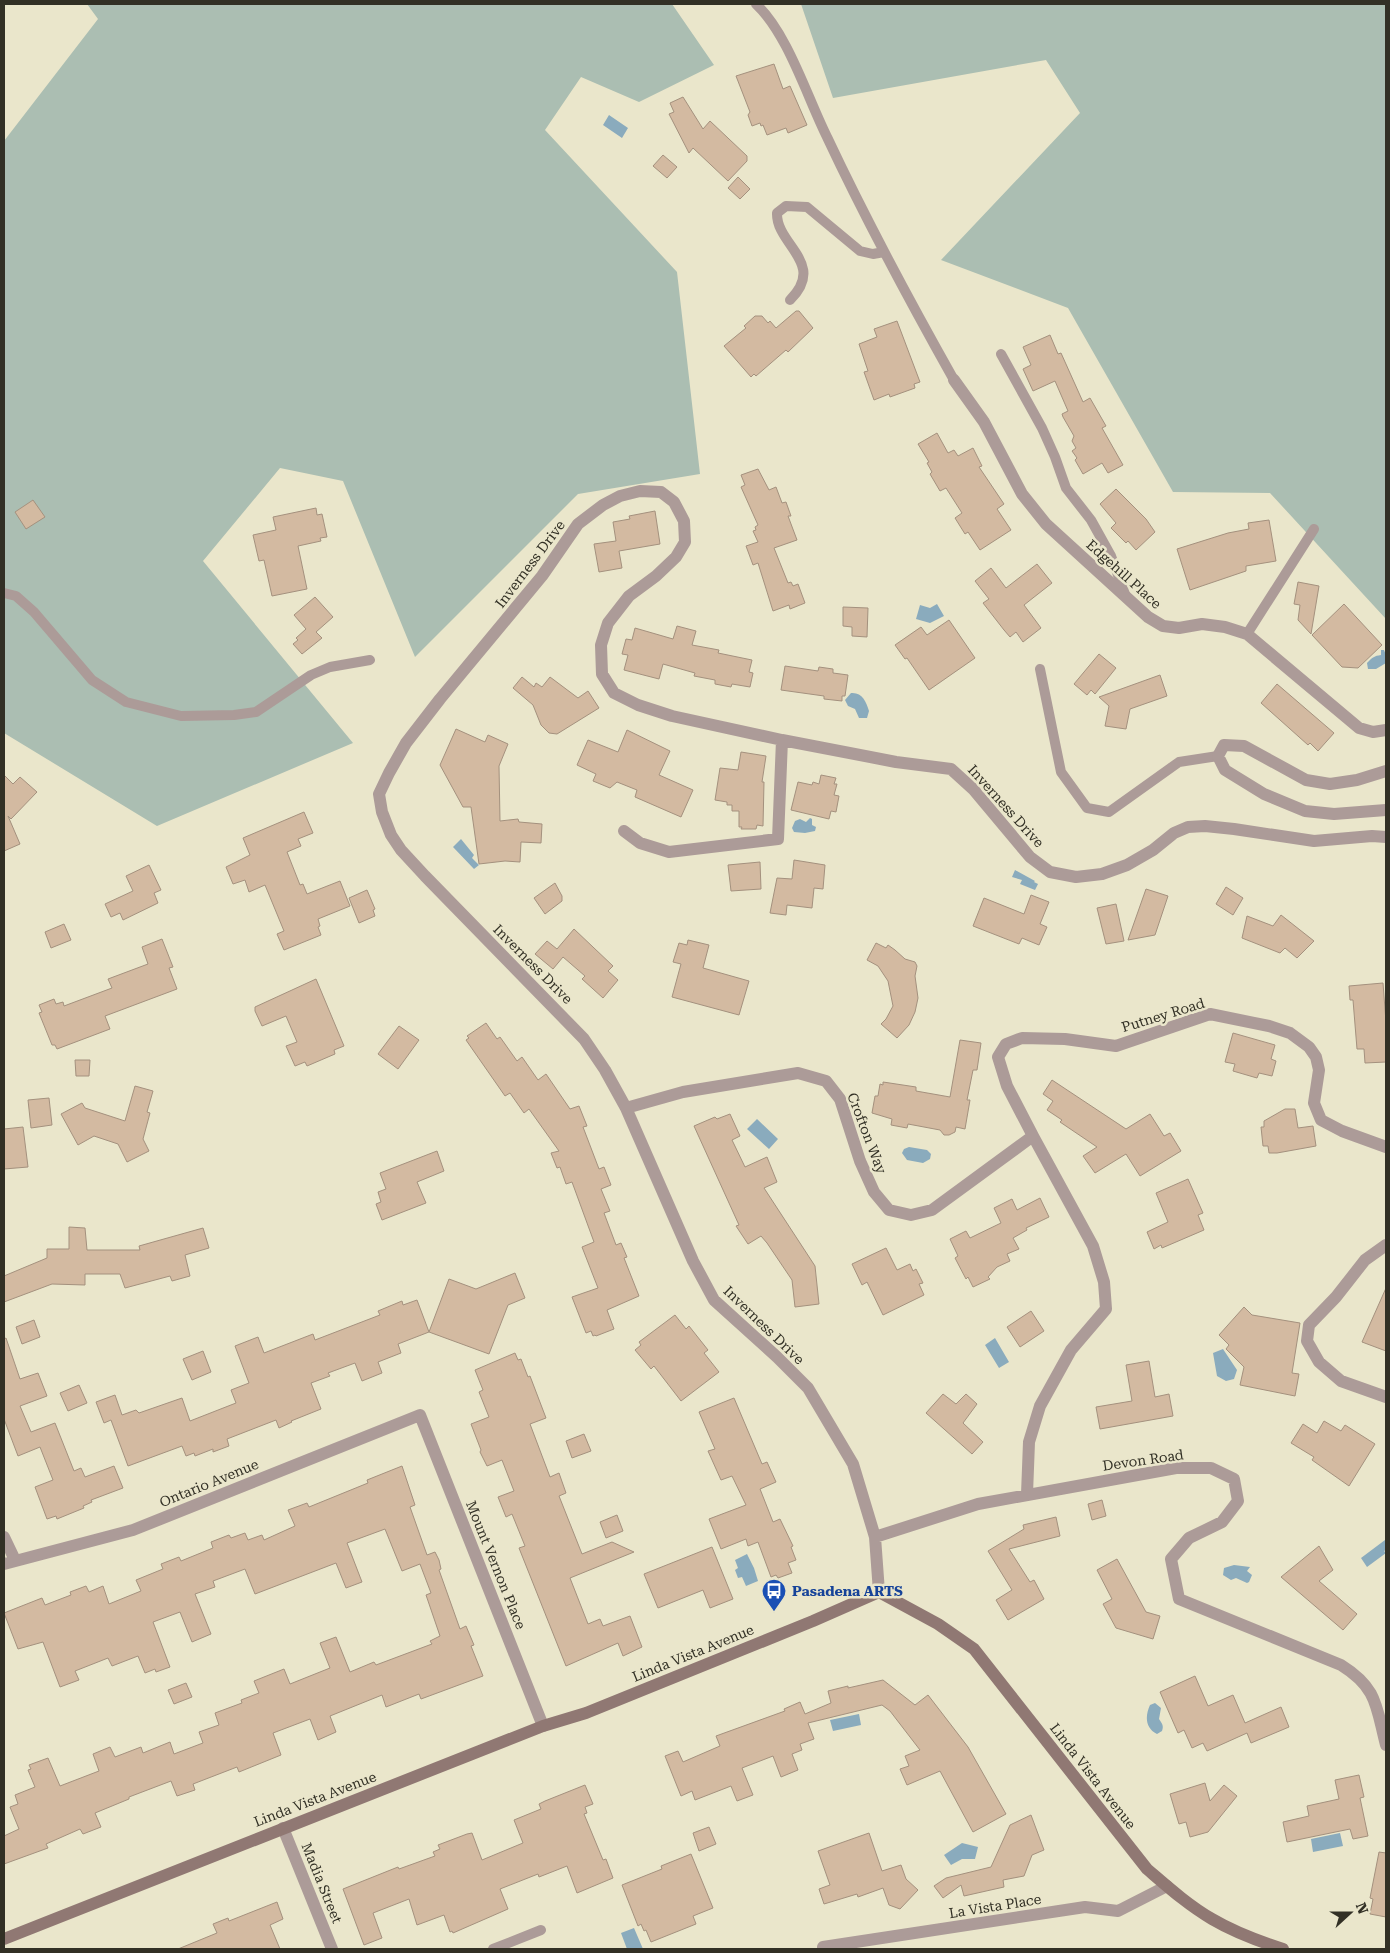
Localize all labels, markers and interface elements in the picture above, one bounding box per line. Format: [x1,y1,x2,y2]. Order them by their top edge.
street label: Inverness Drive [492,517,568,611]
street label: Edgehill Place [1083,536,1165,612]
street label: Inverness Drive [965,761,1047,851]
street label: Inverness Drive [490,921,576,1007]
street label: Putney Road [1120,995,1206,1035]
street label: Crofton Way [844,1090,890,1176]
street label: Inverness Drive [721,1283,808,1368]
street label: Devon Road [1101,1446,1185,1474]
street label: Ontario Avenue [157,1456,261,1510]
street label: Mount Vernon Place [463,1498,529,1632]
bus stop icon: Pasadena ARTS [761,1578,787,1612]
place label: Pasadena ARTS [792,1583,903,1599]
street label: Linda Vista Avenue [630,1621,756,1685]
street label: Linda Vista Avenue [1047,1720,1139,1832]
street label: Linda Vista Avenue [252,1768,379,1830]
street label: Madia Street [299,1840,345,1926]
north arrow [1325,1888,1375,1938]
street label: La Vista Place [948,1891,1043,1921]
text: N [1353,1900,1372,1916]

